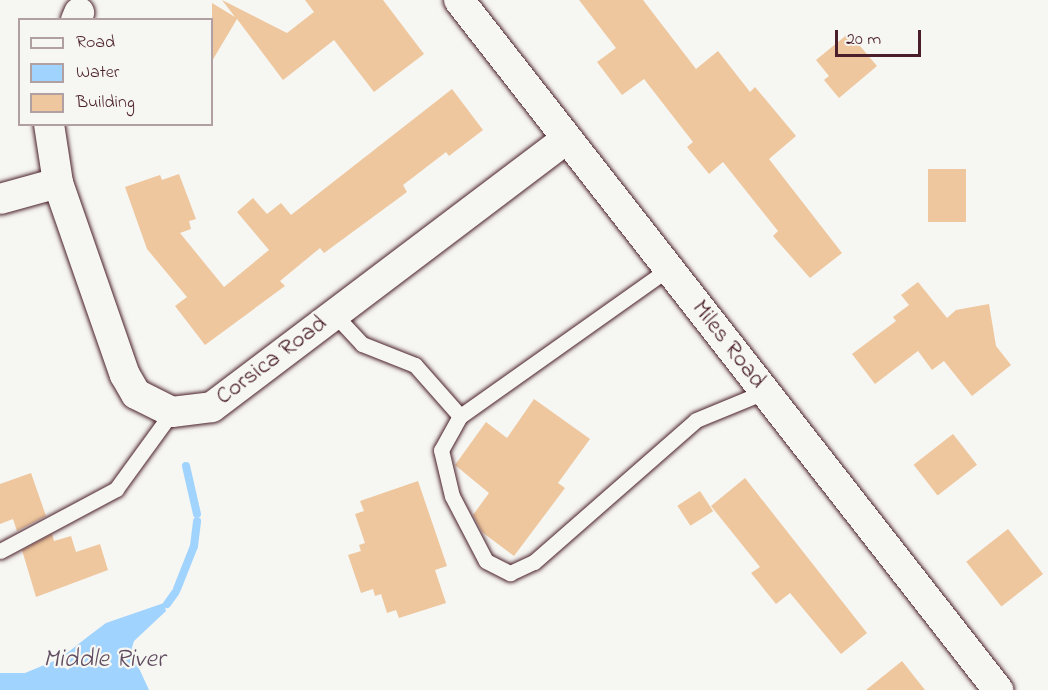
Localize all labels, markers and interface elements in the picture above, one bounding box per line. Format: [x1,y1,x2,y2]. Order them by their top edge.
legend [18,18,213,126]
scale bar [838,18,924,56]
text: 20 m [846,27,881,53]
text: Road [76,30,115,56]
text: Water [76,60,119,86]
text: Building [76,90,135,116]
street label: Miles Road [685,295,771,395]
street label: Corsica Road [211,310,333,412]
water label: Middle River [43,645,165,677]

